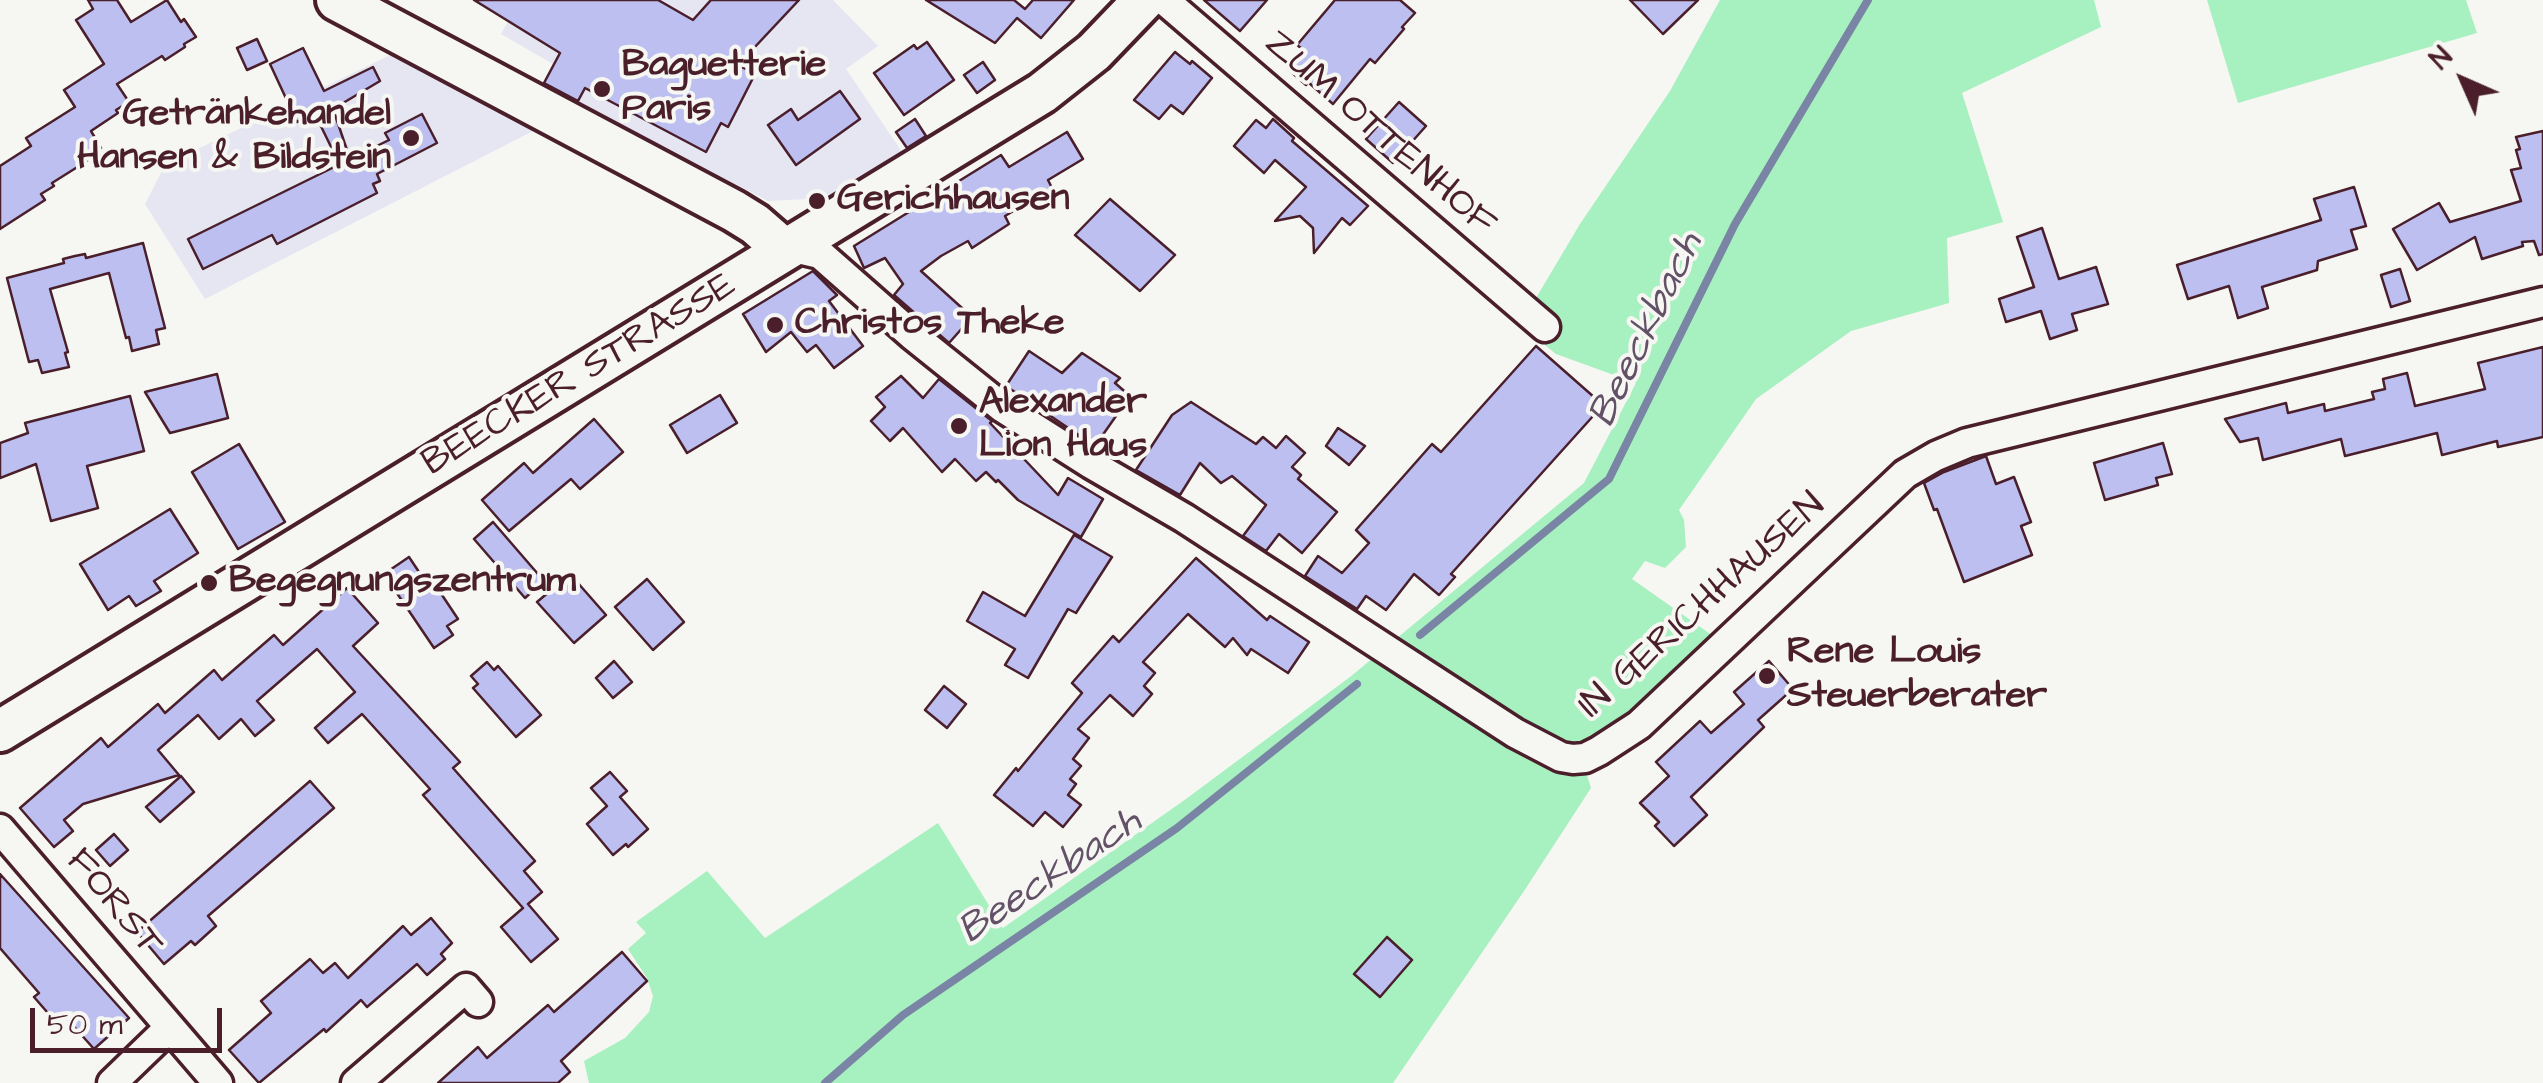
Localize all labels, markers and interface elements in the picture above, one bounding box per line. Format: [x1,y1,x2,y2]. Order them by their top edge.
street label: ZUM OTTENHOF [1254,22,1504,248]
north arrow [2413,30,2513,130]
text: N [2421,38,2461,78]
place label: Baguetterie Paris [622,44,826,133]
marker: Baguetterie Paris [591,78,613,100]
place label: Getränkehandel Hansen & Bildstein [77,93,391,182]
marker: Getränkehandel Hansen & Bildstein [400,127,422,149]
place label: Gerichhausen [837,178,1070,224]
marker: Gerichhausen [806,190,828,212]
water label: Beeckbach [1581,226,1715,436]
street label: BEECKER STRASSE [415,264,745,488]
place label: Christos Theke [795,302,1064,348]
marker: Christos Theke [764,314,786,336]
place label: Alexander Lion Haus [979,381,1147,470]
marker: Alexander Lion Haus [948,415,970,437]
street label: IN GERICHHAUSEN [1570,484,1836,730]
place label: Begegnungszentrum [229,560,576,606]
marker: Begegnungszentrum [198,572,220,594]
place label: Rene Louis Steuerberater [1787,631,2047,721]
marker: Rene Louis Steuerberater [1756,665,1778,687]
water label: Beeckbach [951,800,1151,956]
street label: FORST [55,841,171,967]
scale bar [35,988,228,1050]
text: 50 m [47,1004,123,1046]

